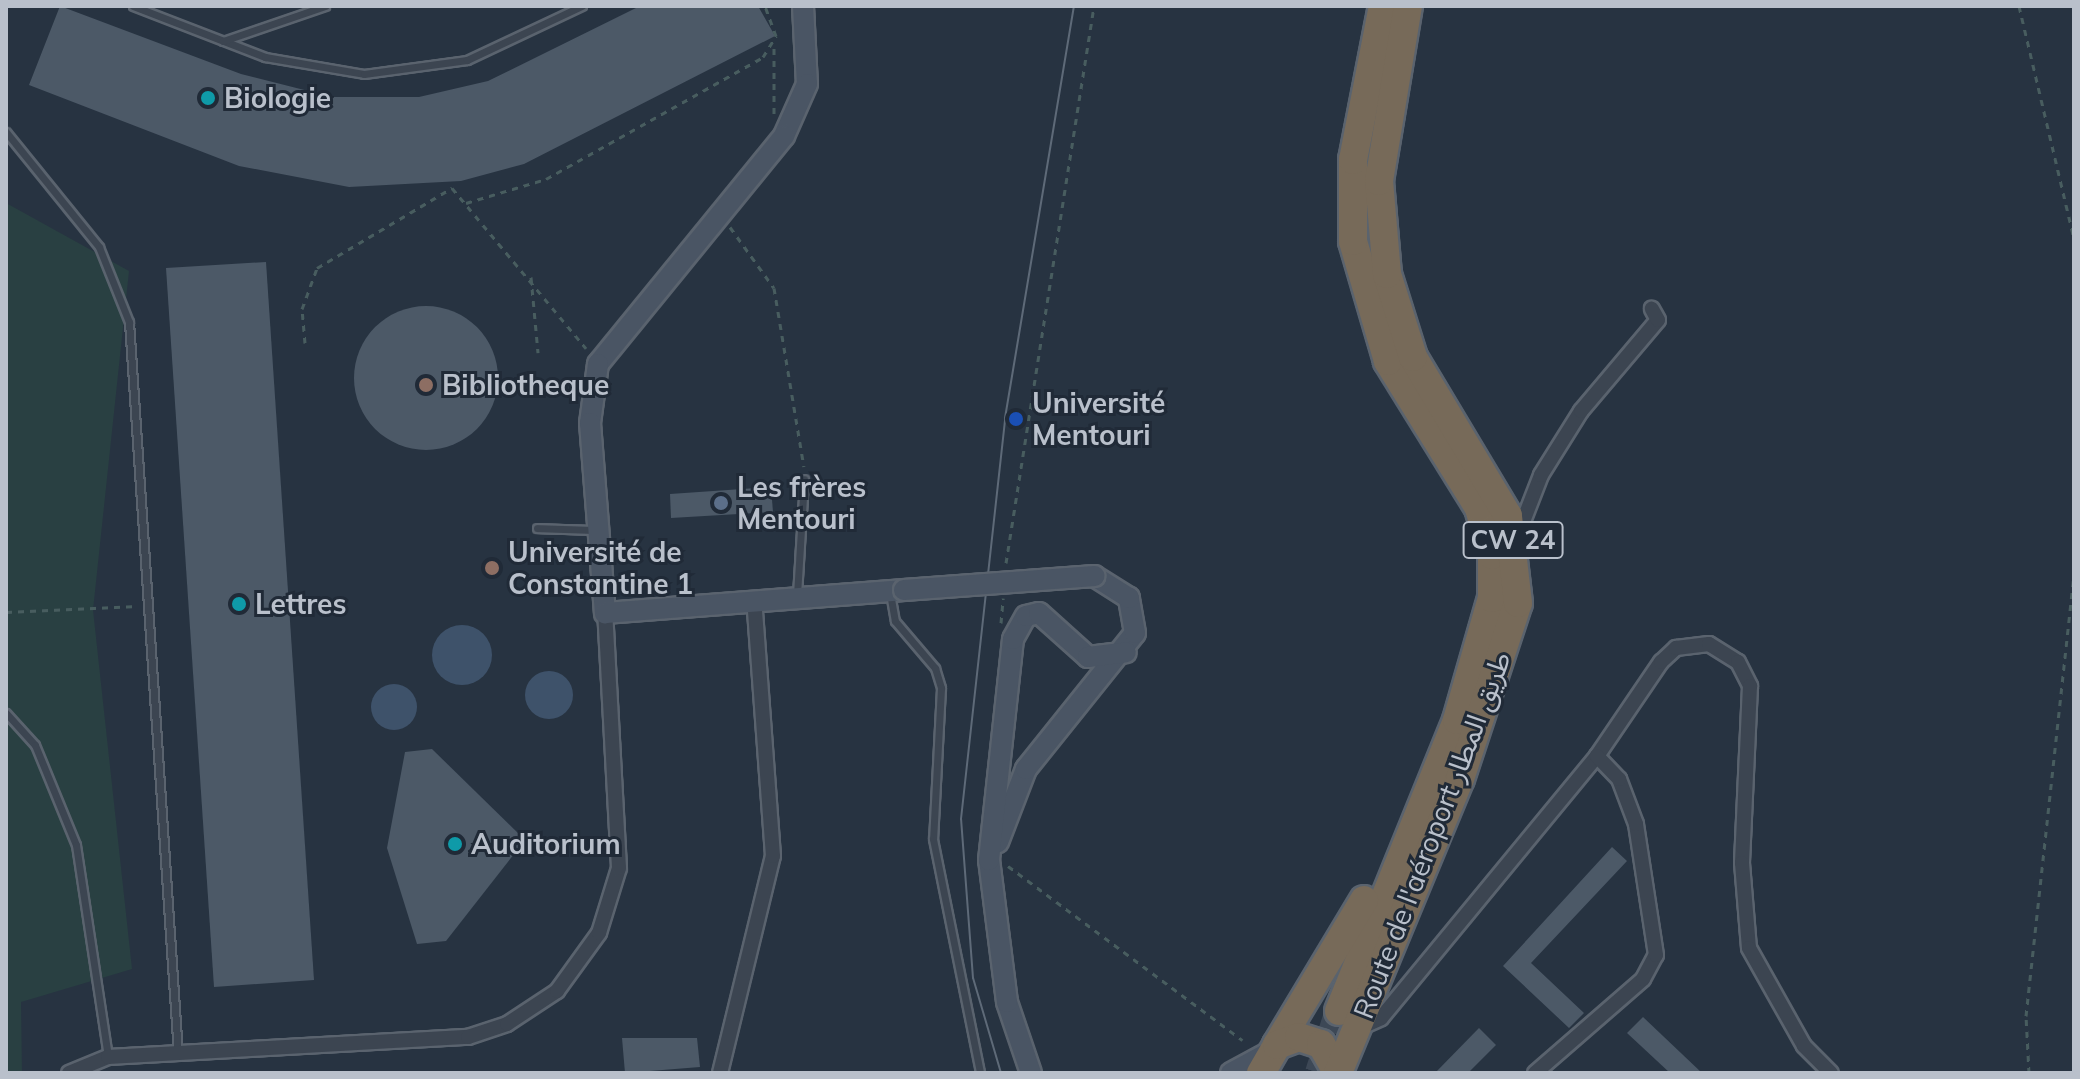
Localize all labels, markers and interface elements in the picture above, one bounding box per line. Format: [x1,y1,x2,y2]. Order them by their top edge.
place label: Biologie [224,81,331,115]
marker: Biologie [199,89,217,107]
place label: Bibliotheque [442,368,609,402]
marker: Bibliotheque [417,376,435,394]
place label: Université Mentouri [1032,386,1165,452]
marker: Université Mentouri [1007,410,1025,428]
place label: Les frères Mentouri [737,470,866,536]
marker: Les frères Mentouri [712,494,730,512]
road number: CW 24 [1461,518,1565,562]
place label: Université de Constantine 1 [508,535,693,601]
marker: Université de Constantine 1 [483,559,501,577]
place label: Lettres [255,587,346,621]
marker: Lettres [230,595,248,613]
street label: Route de l'aéroport طريق المطار [1346,647,1518,1023]
place label: Auditorium [471,827,621,861]
marker: Auditorium [446,835,464,853]

